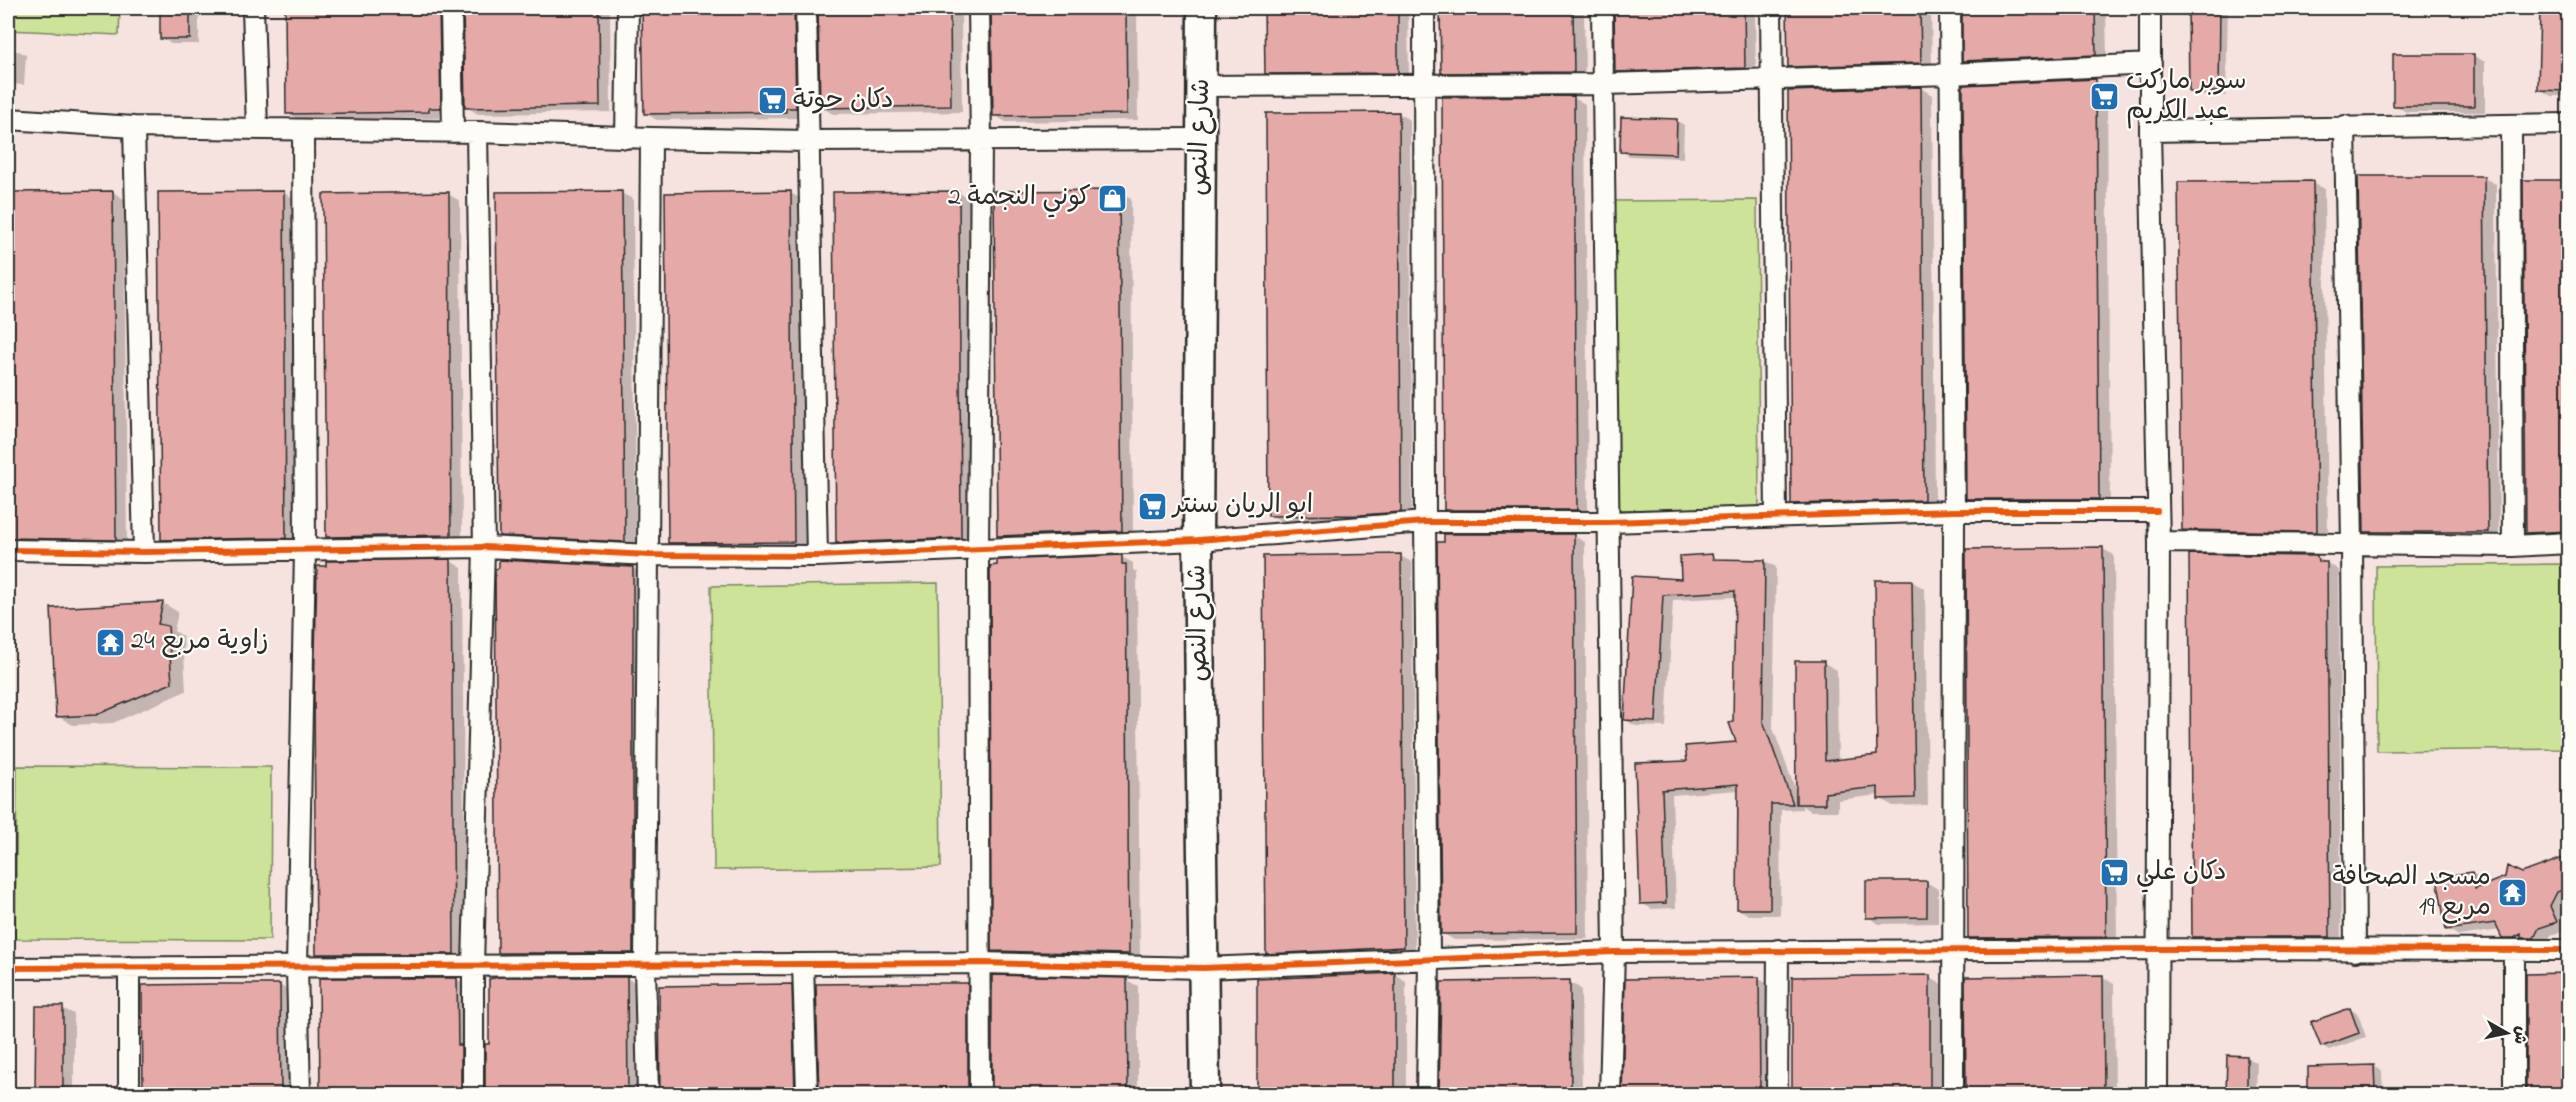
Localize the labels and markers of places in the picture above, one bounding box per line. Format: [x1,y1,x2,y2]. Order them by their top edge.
place label: سوبر ماركت عبد الكريم [2126,63,2247,131]
supermarket icon: سوبر ماركت عبد الكريم [2089,81,2121,113]
place label: دكان حوتة [793,82,894,120]
supermarket icon: دكان حوتة [756,85,788,117]
place label: كوني النجمة 2 [948,179,1091,218]
shop icon: كوني النجمة 2 [1096,182,1128,214]
place label: ابو الريان سنتر [1171,487,1313,525]
supermarket icon: ابو الريان سنتر [1136,490,1168,522]
place label: زاوية مربع 24 [131,623,269,661]
temple icon: زاوية مربع 24 [94,626,126,658]
place label: دكان علي [2136,854,2227,893]
supermarket icon: دكان علي [2099,857,2131,889]
place label: مسجد الصحافة مربع 19 [2332,859,2491,927]
temple icon: مسجد الصحافة مربع 19 [2496,877,2528,909]

